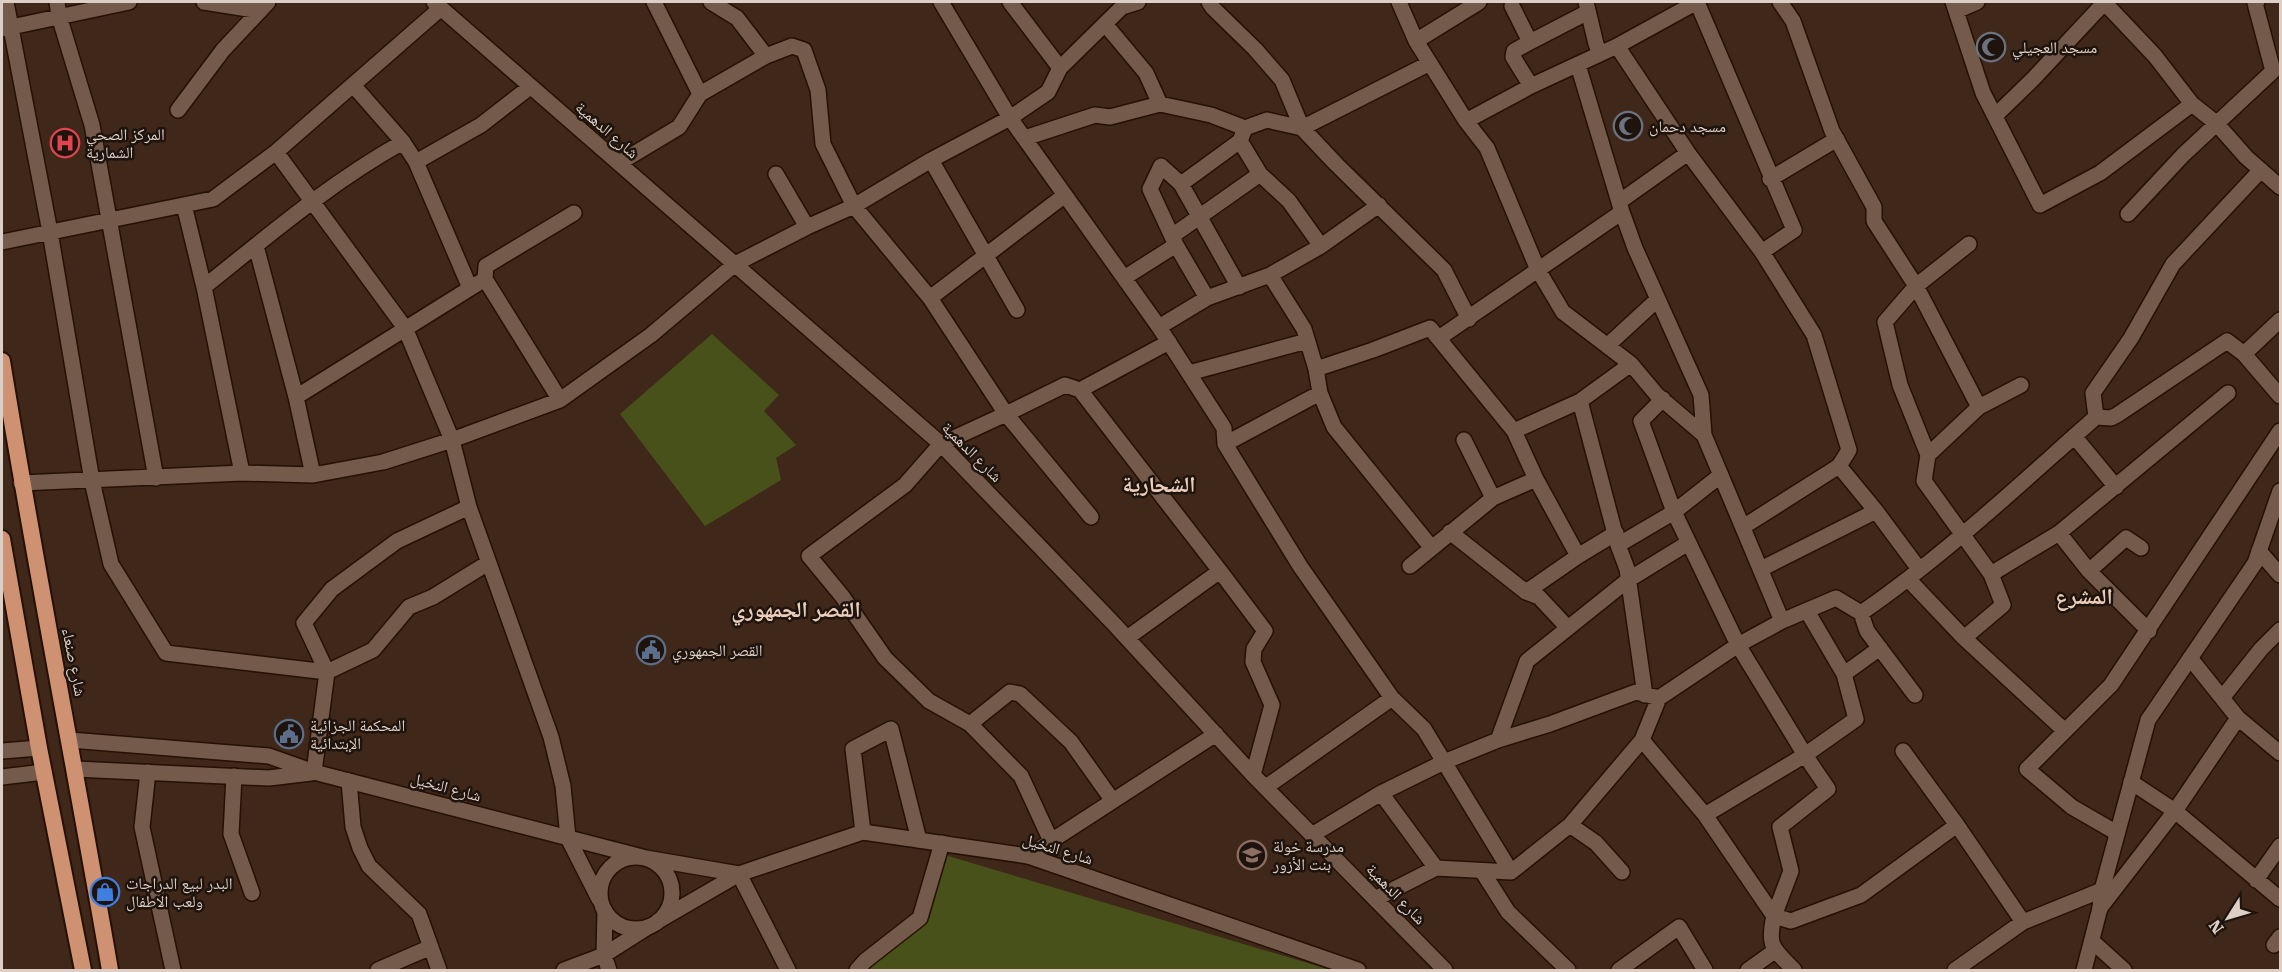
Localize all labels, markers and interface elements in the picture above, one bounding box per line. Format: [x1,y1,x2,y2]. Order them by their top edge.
mosque icon: مسجد العجيلي [1975,31,2007,63]
place label: مسجد العجيلي [2012,38,2097,60]
street label: شارع الدهمية [571,98,642,163]
mosque icon: مسجد دحمان [1612,110,1644,142]
place label: مسجد دحمان [1649,117,1726,137]
place label: المركز الصحي الشمارية [86,125,165,162]
hospital icon: المركز الصحي الشمارية [49,127,81,159]
street label: شارع الدهمية [937,418,1006,487]
district label: الشحارية [1122,472,1196,497]
district label: المشرع [2055,584,2113,611]
district label: القصر الجمهوري [731,597,861,626]
street label: شارع صنعاء [57,626,90,698]
public building icon: القصر الجمهوري [635,634,667,666]
place label: القصر الجمهوري [672,641,762,663]
place label: المحكمة الجزائية الإبتدائية [310,716,405,753]
public building icon: المحكمة الجزائية الإبتدائية [273,718,305,750]
street label: شارع النخيل [408,768,483,806]
street label: شارع النخيل [1020,829,1095,870]
place label: مدرسة خولة بنت الأزور [1272,837,1344,874]
school or university icon: مدرسة خولة بنت الأزور [1236,839,1268,871]
street label: شارع الدهمية [1362,860,1430,929]
place label: البدر لبيع الدراجات ولعب الاطفال [126,874,233,912]
shop icon: البدر لبيع الدراجات ولعب الاطفال [89,876,121,908]
north arrow [2198,888,2258,948]
text: N [2205,916,2228,937]

